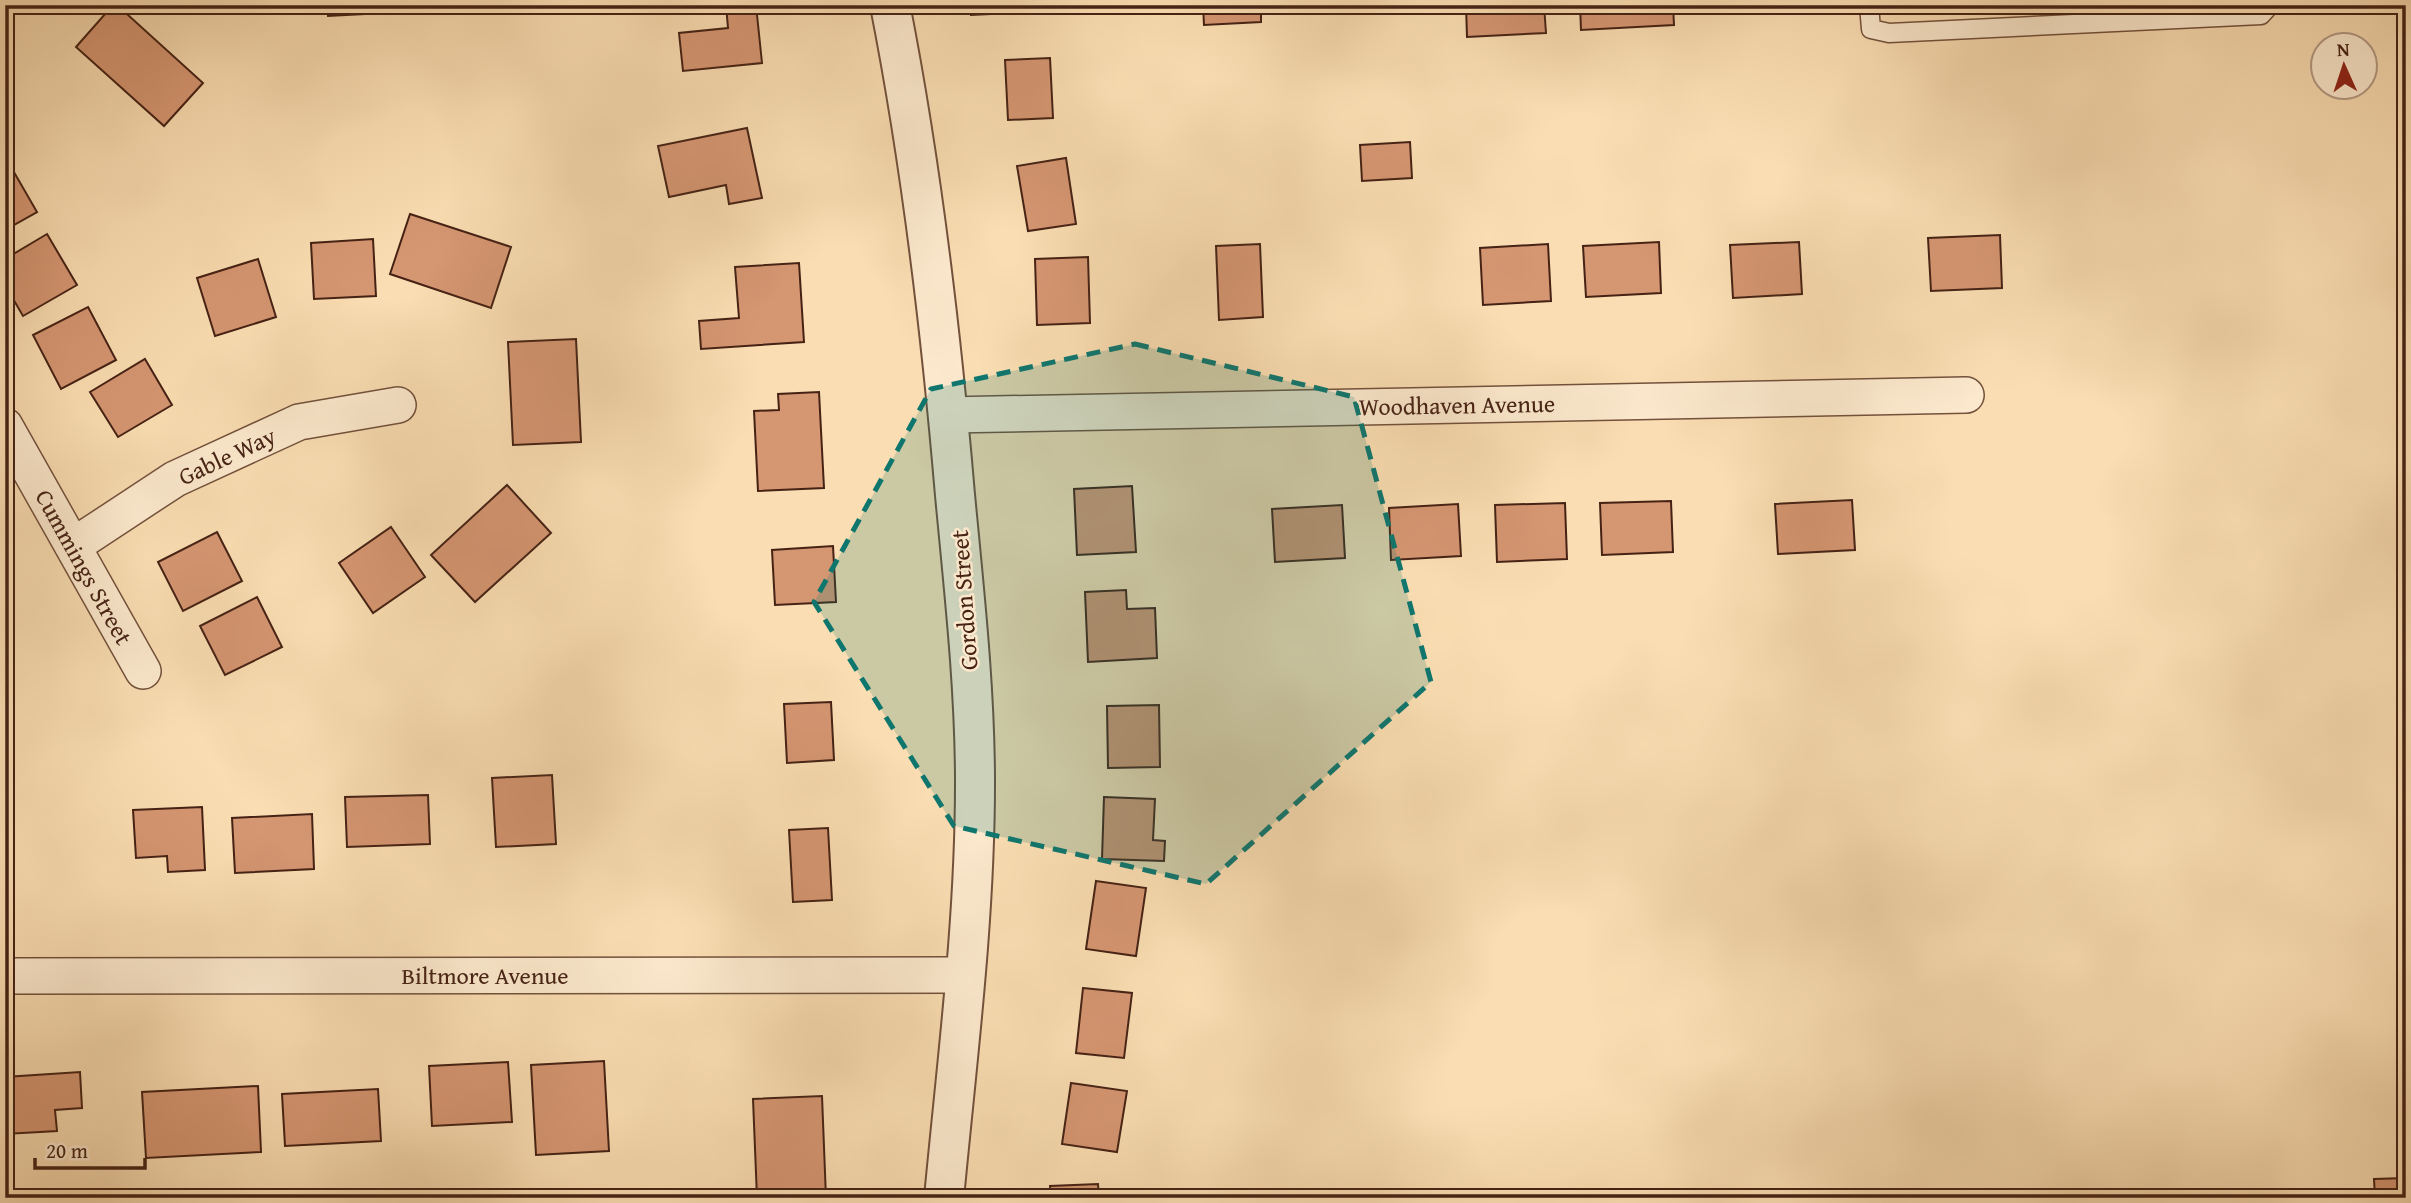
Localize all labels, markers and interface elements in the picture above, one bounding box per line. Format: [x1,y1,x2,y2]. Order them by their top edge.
north arrow [2310,32,2380,102]
text: N [2336,35,2350,63]
street label: Woodhaven Avenue [1359,386,1555,424]
street label: Gable Way [172,418,282,494]
street label: Cummings Street [27,483,141,652]
street label: Gordon Street [942,528,986,671]
street label: Biltmore Avenue [401,958,569,993]
scale bar [35,1126,145,1170]
text: 20 m [46,1135,88,1166]

